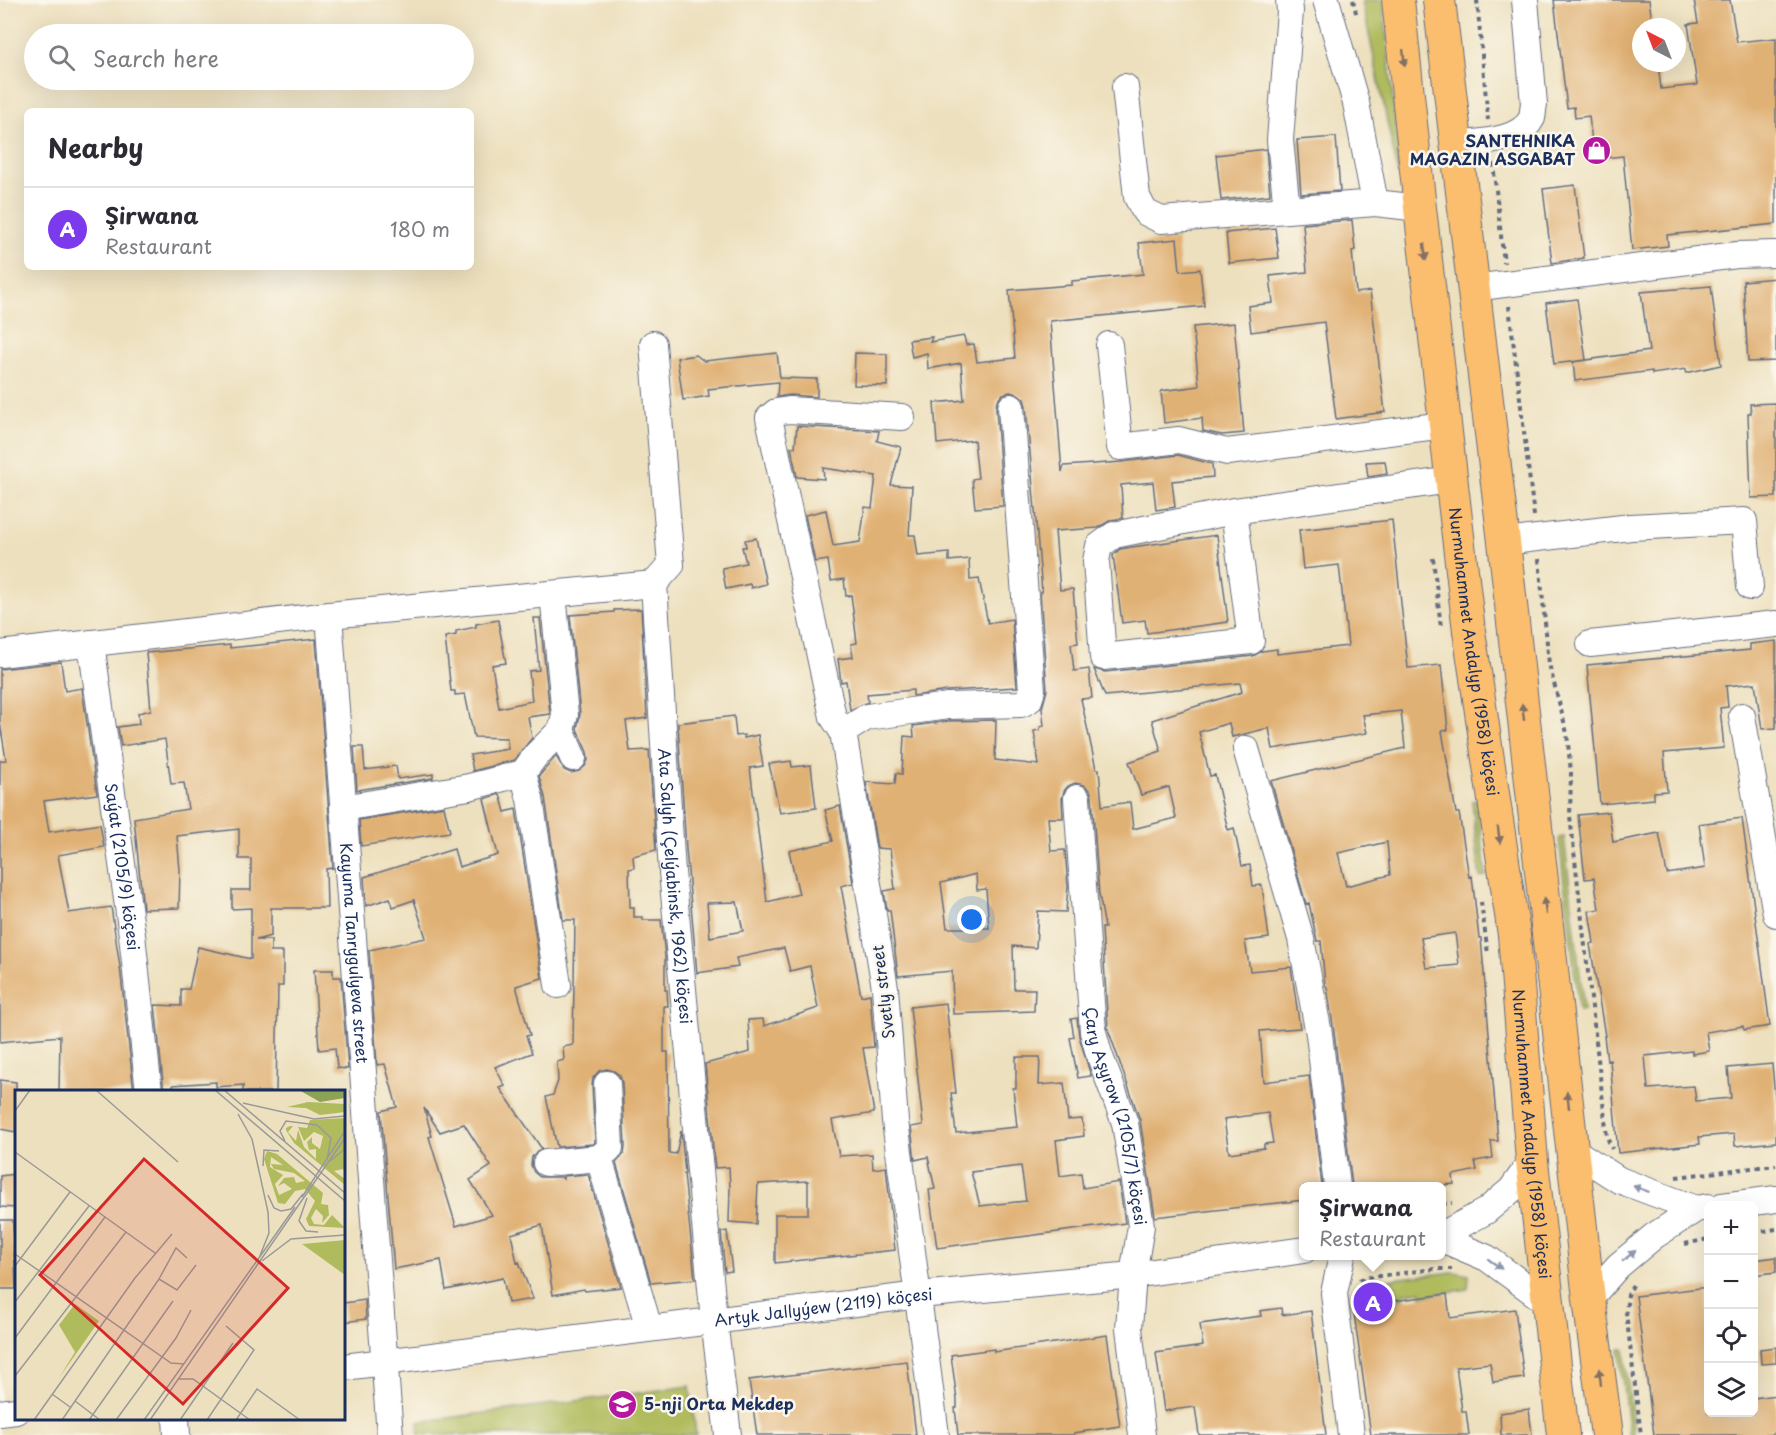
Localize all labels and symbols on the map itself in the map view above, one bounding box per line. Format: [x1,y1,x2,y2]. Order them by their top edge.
north arrow [1632,18,1686,72]
one-way arrow [1399,49,1409,68]
place label: SANTEHNIKA MAGAZIN ASGABAT [1410,128,1575,170]
shop icon: SANTEHNIKA MAGAZIN ASGABAT [1580,134,1612,166]
one-way arrow [1420,243,1430,262]
street label: Nurmuhammet Andalyp (1958) köçesi [1444,506,1506,797]
one-way arrow [1518,703,1527,722]
street label: Ata Salyh (Çelýabinsk, 1962) köçesi [653,747,699,1025]
street label: Saýat (2105/9) köçesi [100,782,147,951]
one-way arrow [1495,825,1504,844]
street label: Kayuma Tanrygulyeva street [335,842,375,1065]
one-way arrow [1541,897,1550,916]
your location [957,905,986,934]
street label: Svetly street [864,944,900,1040]
street label: Nurmuhammet Andalyp (1958) köçesi [1507,988,1558,1280]
street label: Çary Aşyrow (2105/7) köçesi [1080,1006,1154,1227]
inset map [15,1090,345,1420]
one-way arrow [1563,1090,1573,1109]
one-way arrow [1632,1184,1650,1193]
one-way arrow [1621,1250,1637,1263]
one-way arrow [1486,1258,1502,1270]
pin: A [1354,1280,1392,1324]
street label: Artyk Jallyýew (2119) köçesi [713,1281,933,1332]
one-way arrow [1595,1367,1604,1386]
school or university icon: 5-nji Orta Mekdep [607,1388,639,1420]
place label: 5-nji Orta Mekdep [644,1391,794,1415]

